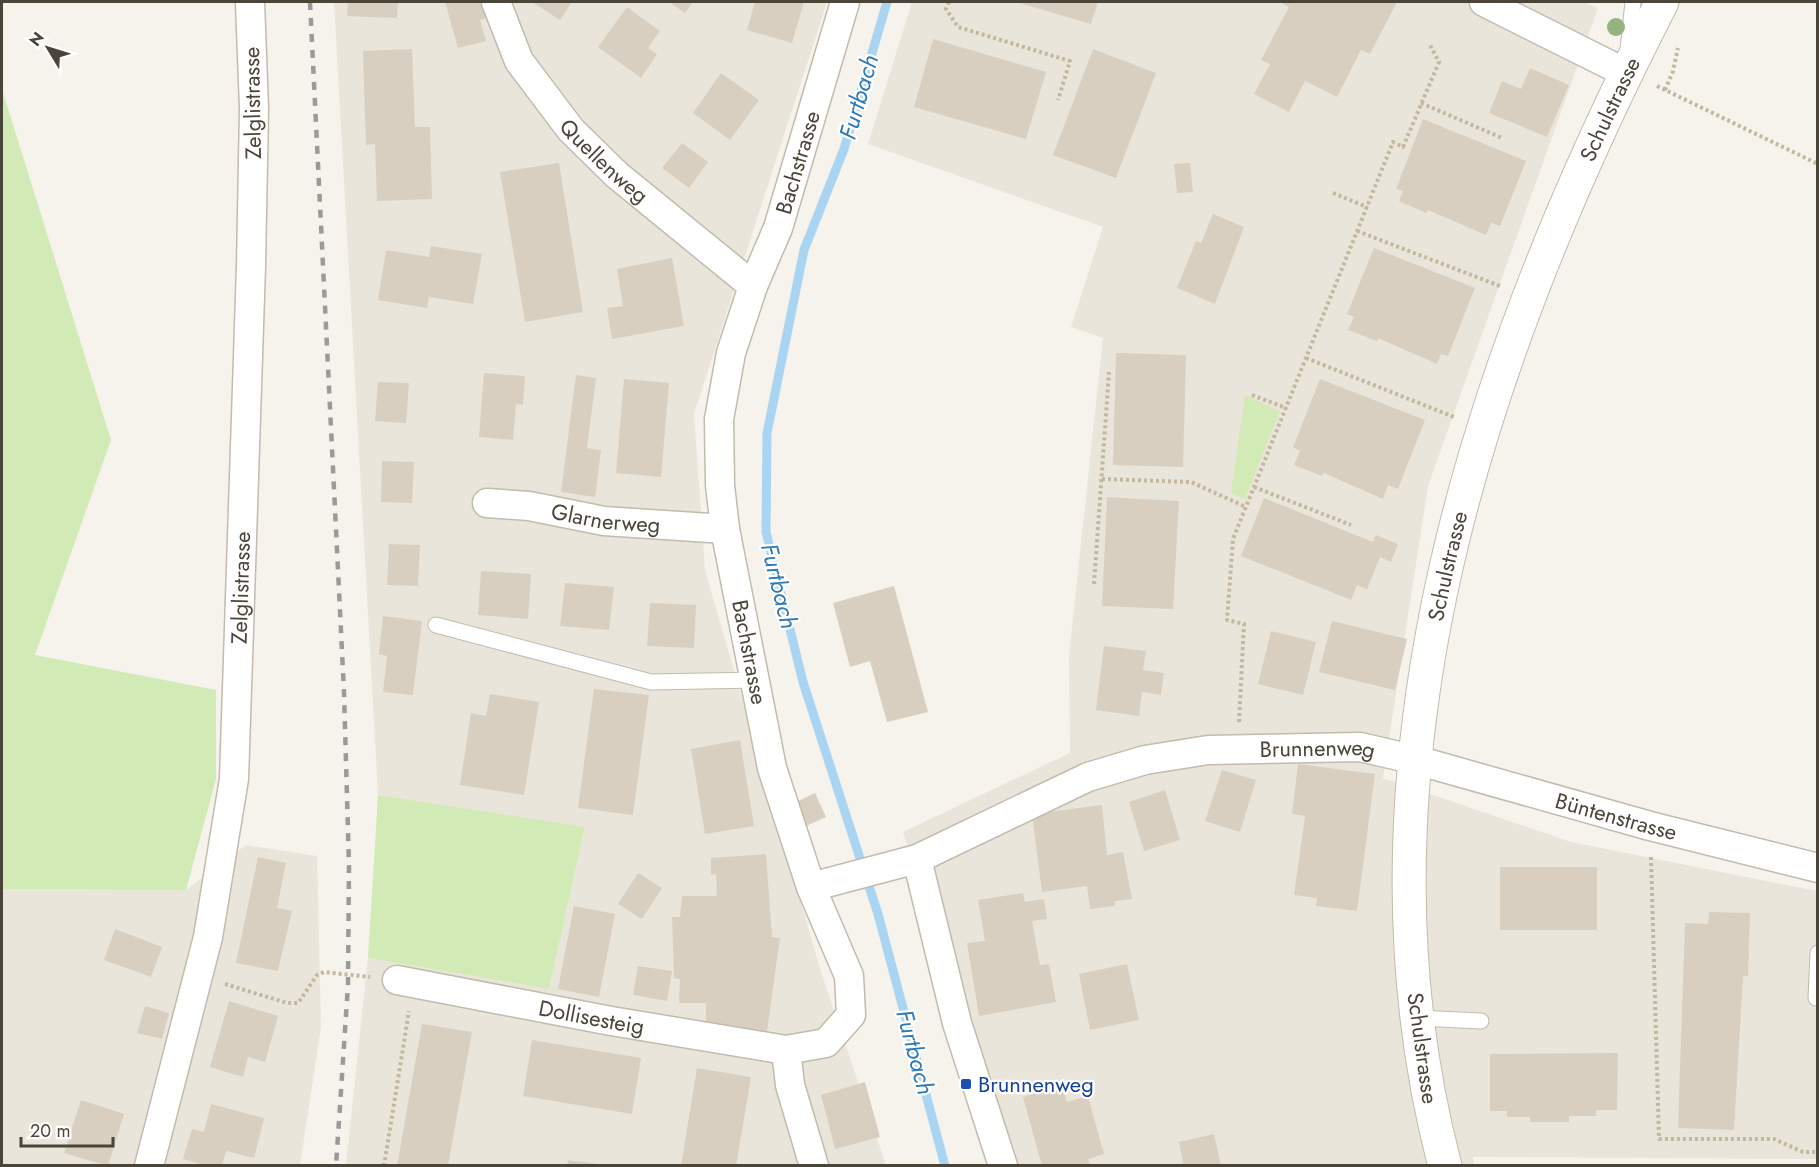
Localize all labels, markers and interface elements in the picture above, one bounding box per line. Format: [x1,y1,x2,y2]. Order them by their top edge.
north arrow [18,18,78,78]
text: N [24,27,50,51]
street label: Zelglistrasse [235,47,269,159]
water label: Furtbach [830,50,887,143]
street label: Schulstrasse [1571,51,1648,166]
street label: Bachstrasse [767,107,828,218]
street label: Quellenweg [552,112,656,211]
street label: Glarnerweg [548,495,661,541]
street label: Schulstrasse [1419,507,1475,624]
street label: Zelglistrasse [222,531,258,644]
water label: Furtbach [752,540,807,632]
street label: Bachstrasse [724,597,776,707]
street label: Brunnenweg [1259,731,1379,766]
street label: Büntenstrasse [1552,784,1680,848]
street label: Schulstrasse [1399,990,1447,1106]
street label: Dollisesteig [536,991,647,1042]
water label: Furtbach [887,1005,944,1098]
place label: Brunnenweg [978,1068,1094,1100]
marker: Brunnenweg [959,1077,973,1091]
scale bar [21,1110,112,1148]
text: 20 m [30,1118,70,1144]

